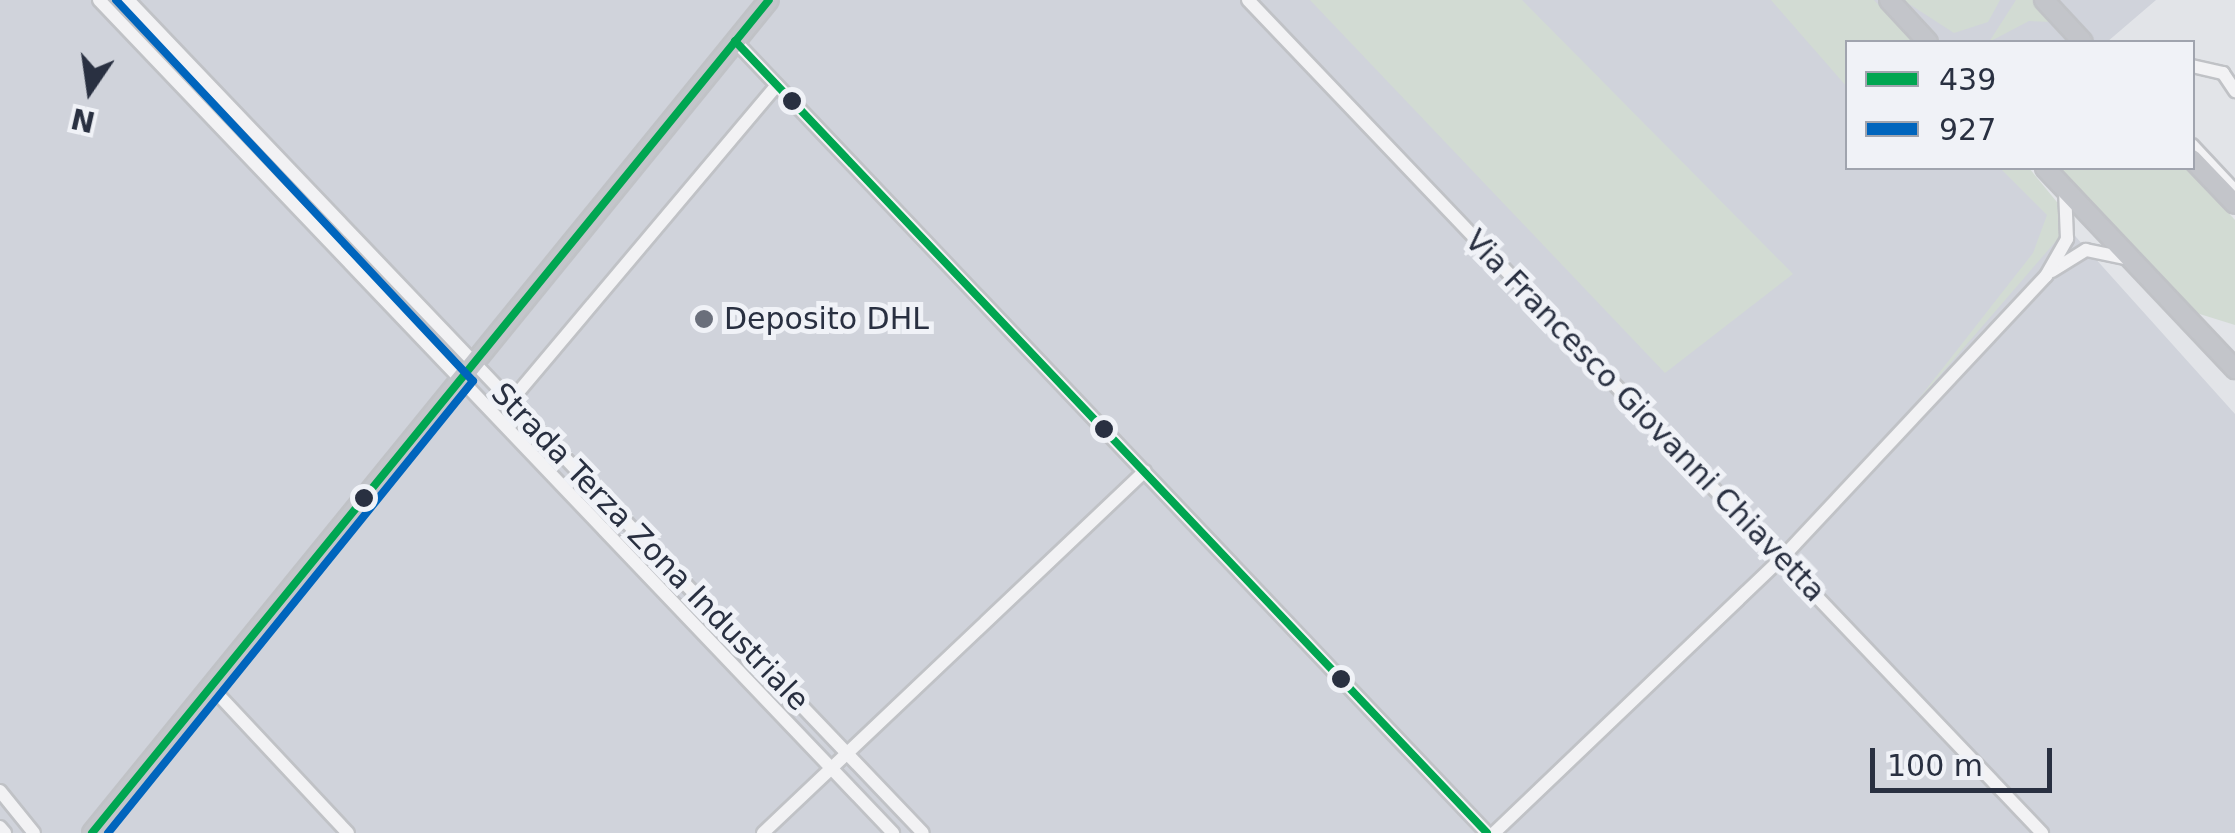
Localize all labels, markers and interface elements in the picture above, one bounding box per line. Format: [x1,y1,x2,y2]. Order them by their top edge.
north arrow [40,40,140,140]
legend [1845,40,2195,170]
text: 439 [1939,62,1996,97]
unlabelled marker [782,91,802,111]
text: N [68,101,98,138]
text: 927 [1939,112,1996,147]
street label: Via Francesco Giovanni Chiavetta [1457,223,1833,609]
place label: Deposito DHL [724,301,929,337]
marker: Deposito DHL [693,308,715,330]
street label: Strada Terza Zona Industriale [484,376,816,718]
unlabelled marker [1094,419,1114,439]
unlabelled marker [354,488,374,508]
unlabelled marker [1331,669,1351,689]
scale bar [1875,728,2058,790]
text: 100 m [1887,748,1983,783]

